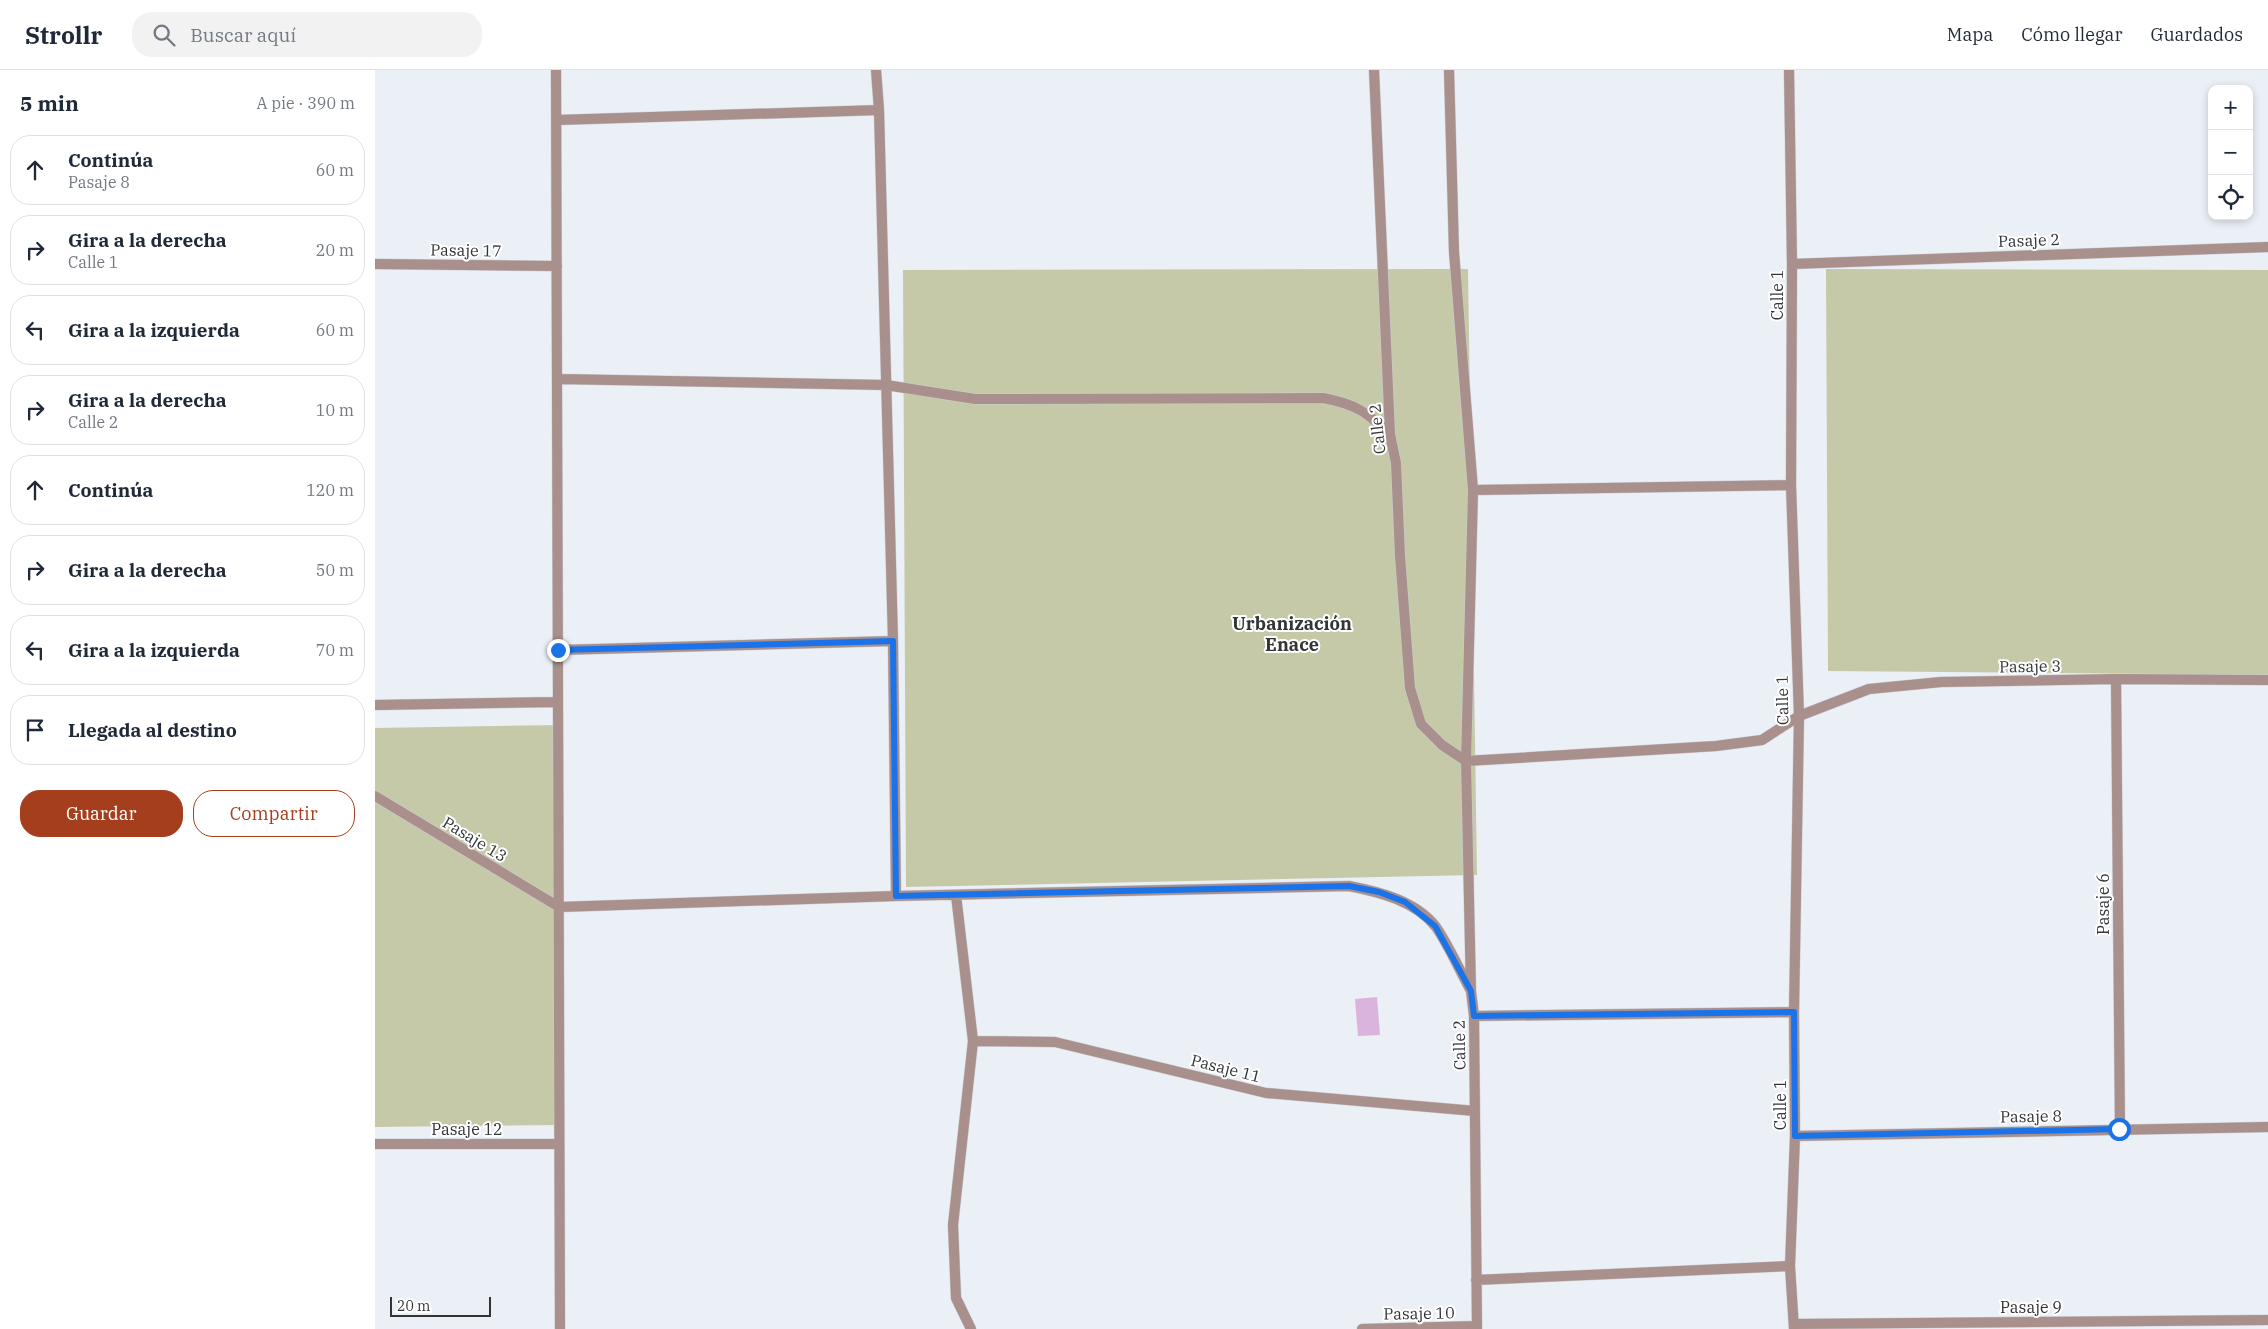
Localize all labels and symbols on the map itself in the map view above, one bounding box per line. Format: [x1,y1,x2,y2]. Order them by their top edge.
street label: Pasaje 2 [1998,229,2060,251]
street label: Pasaje 17 [430,239,502,261]
street label: Calle 1 [1767,270,1787,320]
street label: Calle 2 [1364,403,1390,455]
district label: Urbanización Enace [1232,612,1352,656]
route end [547,639,570,662]
street label: Pasaje 3 [1999,655,2061,677]
street label: Calle 1 [1772,675,1792,725]
street label: Pasaje 13 [439,812,511,866]
street label: Pasaje 6 [2093,873,2113,935]
street label: Calle 2 [1449,1020,1469,1070]
street label: Pasaje 11 [1189,1050,1263,1086]
street label: Calle 1 [1770,1080,1790,1130]
street label: Pasaje 8 [2000,1105,2062,1127]
route start [2108,1118,2131,1141]
street label: Pasaje 12 [431,1119,503,1139]
scale bar [390,1294,491,1317]
street label: Pasaje 9 [2000,1297,2062,1317]
street label: Pasaje 10 [1383,1302,1455,1324]

